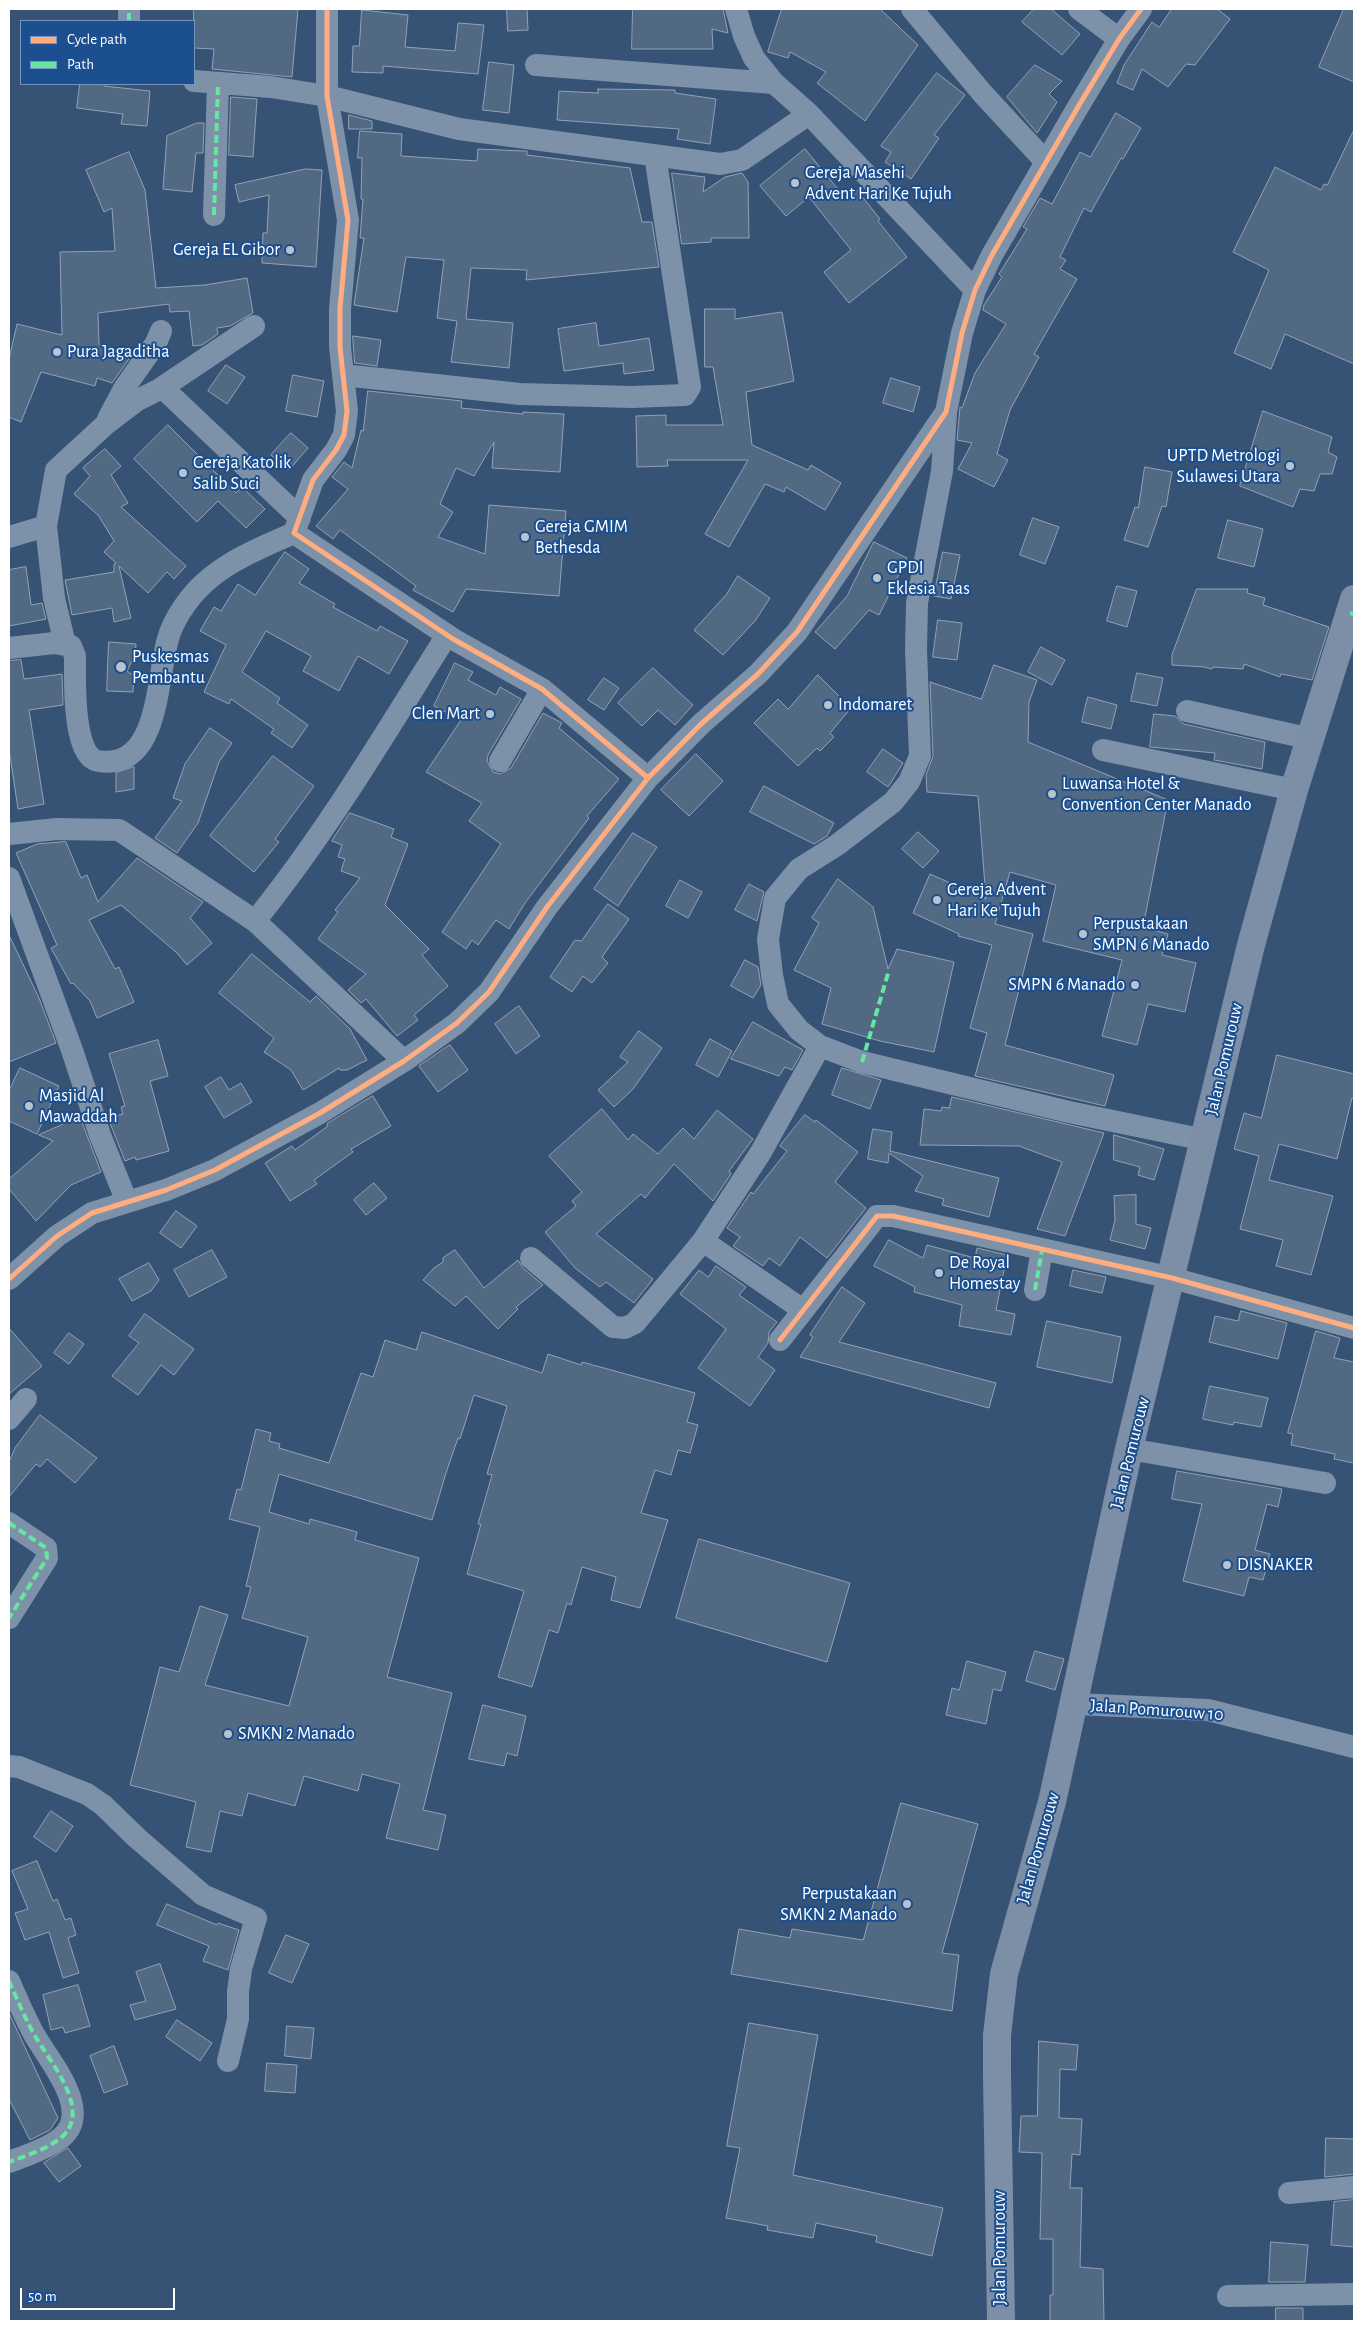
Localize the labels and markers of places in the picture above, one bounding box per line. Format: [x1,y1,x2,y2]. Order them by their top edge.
place label: Gereja Masehi Advent Hari Ke Tujuh [805,162,952,204]
marker: Gereja Masehi Advent Hari Ke Tujuh [789,177,801,189]
place label: Gereja EL Gibor [173,239,280,261]
marker: Gereja EL Gibor [284,244,296,256]
place label: Pura Jagaditha [67,341,169,363]
marker: Pura Jagaditha [51,346,63,358]
place label: UPTD Metrologi Sulawesi Utara [1167,445,1280,488]
place label: Gereja Katolik Salib Suci [193,452,291,494]
marker: UPTD Metrologi Sulawesi Utara [1284,460,1296,472]
marker: Gereja Katolik Salib Suci [177,467,189,479]
place label: Gereja GMIM Bethesda [535,516,628,558]
marker: Gereja GMIM Bethesda [519,531,531,543]
place label: GPDI Eklesia Taas [887,557,970,600]
marker: GPDI Eklesia Taas [871,572,883,584]
place label: Puskesmas Pembantu [132,646,209,689]
marker: Puskesmas Pembantu [114,660,128,674]
place label: Indomaret [838,694,912,716]
marker: Indomaret [822,699,834,711]
place label: Clen Mart [412,703,480,725]
marker: Clen Mart [484,708,496,720]
place label: Luwansa Hotel & Convention Center Manado [1062,773,1252,816]
marker: Luwansa Hotel & Convention Center Manado [1046,788,1058,800]
place label: Gereja Advent Hari Ke Tujuh [947,879,1046,922]
marker: Gereja Advent Hari Ke Tujuh [931,894,943,906]
place label: Perpustakaan SMPN 6 Manado [1093,913,1210,956]
marker: Perpustakaan SMPN 6 Manado [1077,928,1089,940]
place label: SMPN 6 Manado [1008,974,1125,996]
marker: SMPN 6 Manado [1129,979,1141,991]
place label: Masjid Al Mawaddah [39,1085,118,1128]
marker: Masjid Al Mawaddah [23,1100,35,1112]
place label: De Royal Homestay [949,1252,1020,1294]
marker: De Royal Homestay [933,1267,945,1279]
place label: DISNAKER [1237,1554,1313,1576]
marker: DISNAKER [1221,1559,1233,1571]
place label: SMKN 2 Manado [238,1723,355,1745]
marker: SMKN 2 Manado [222,1728,234,1740]
place label: Perpustakaan SMKN 2 Manado [780,1883,897,1926]
marker: Perpustakaan SMKN 2 Manado [901,1898,913,1910]

